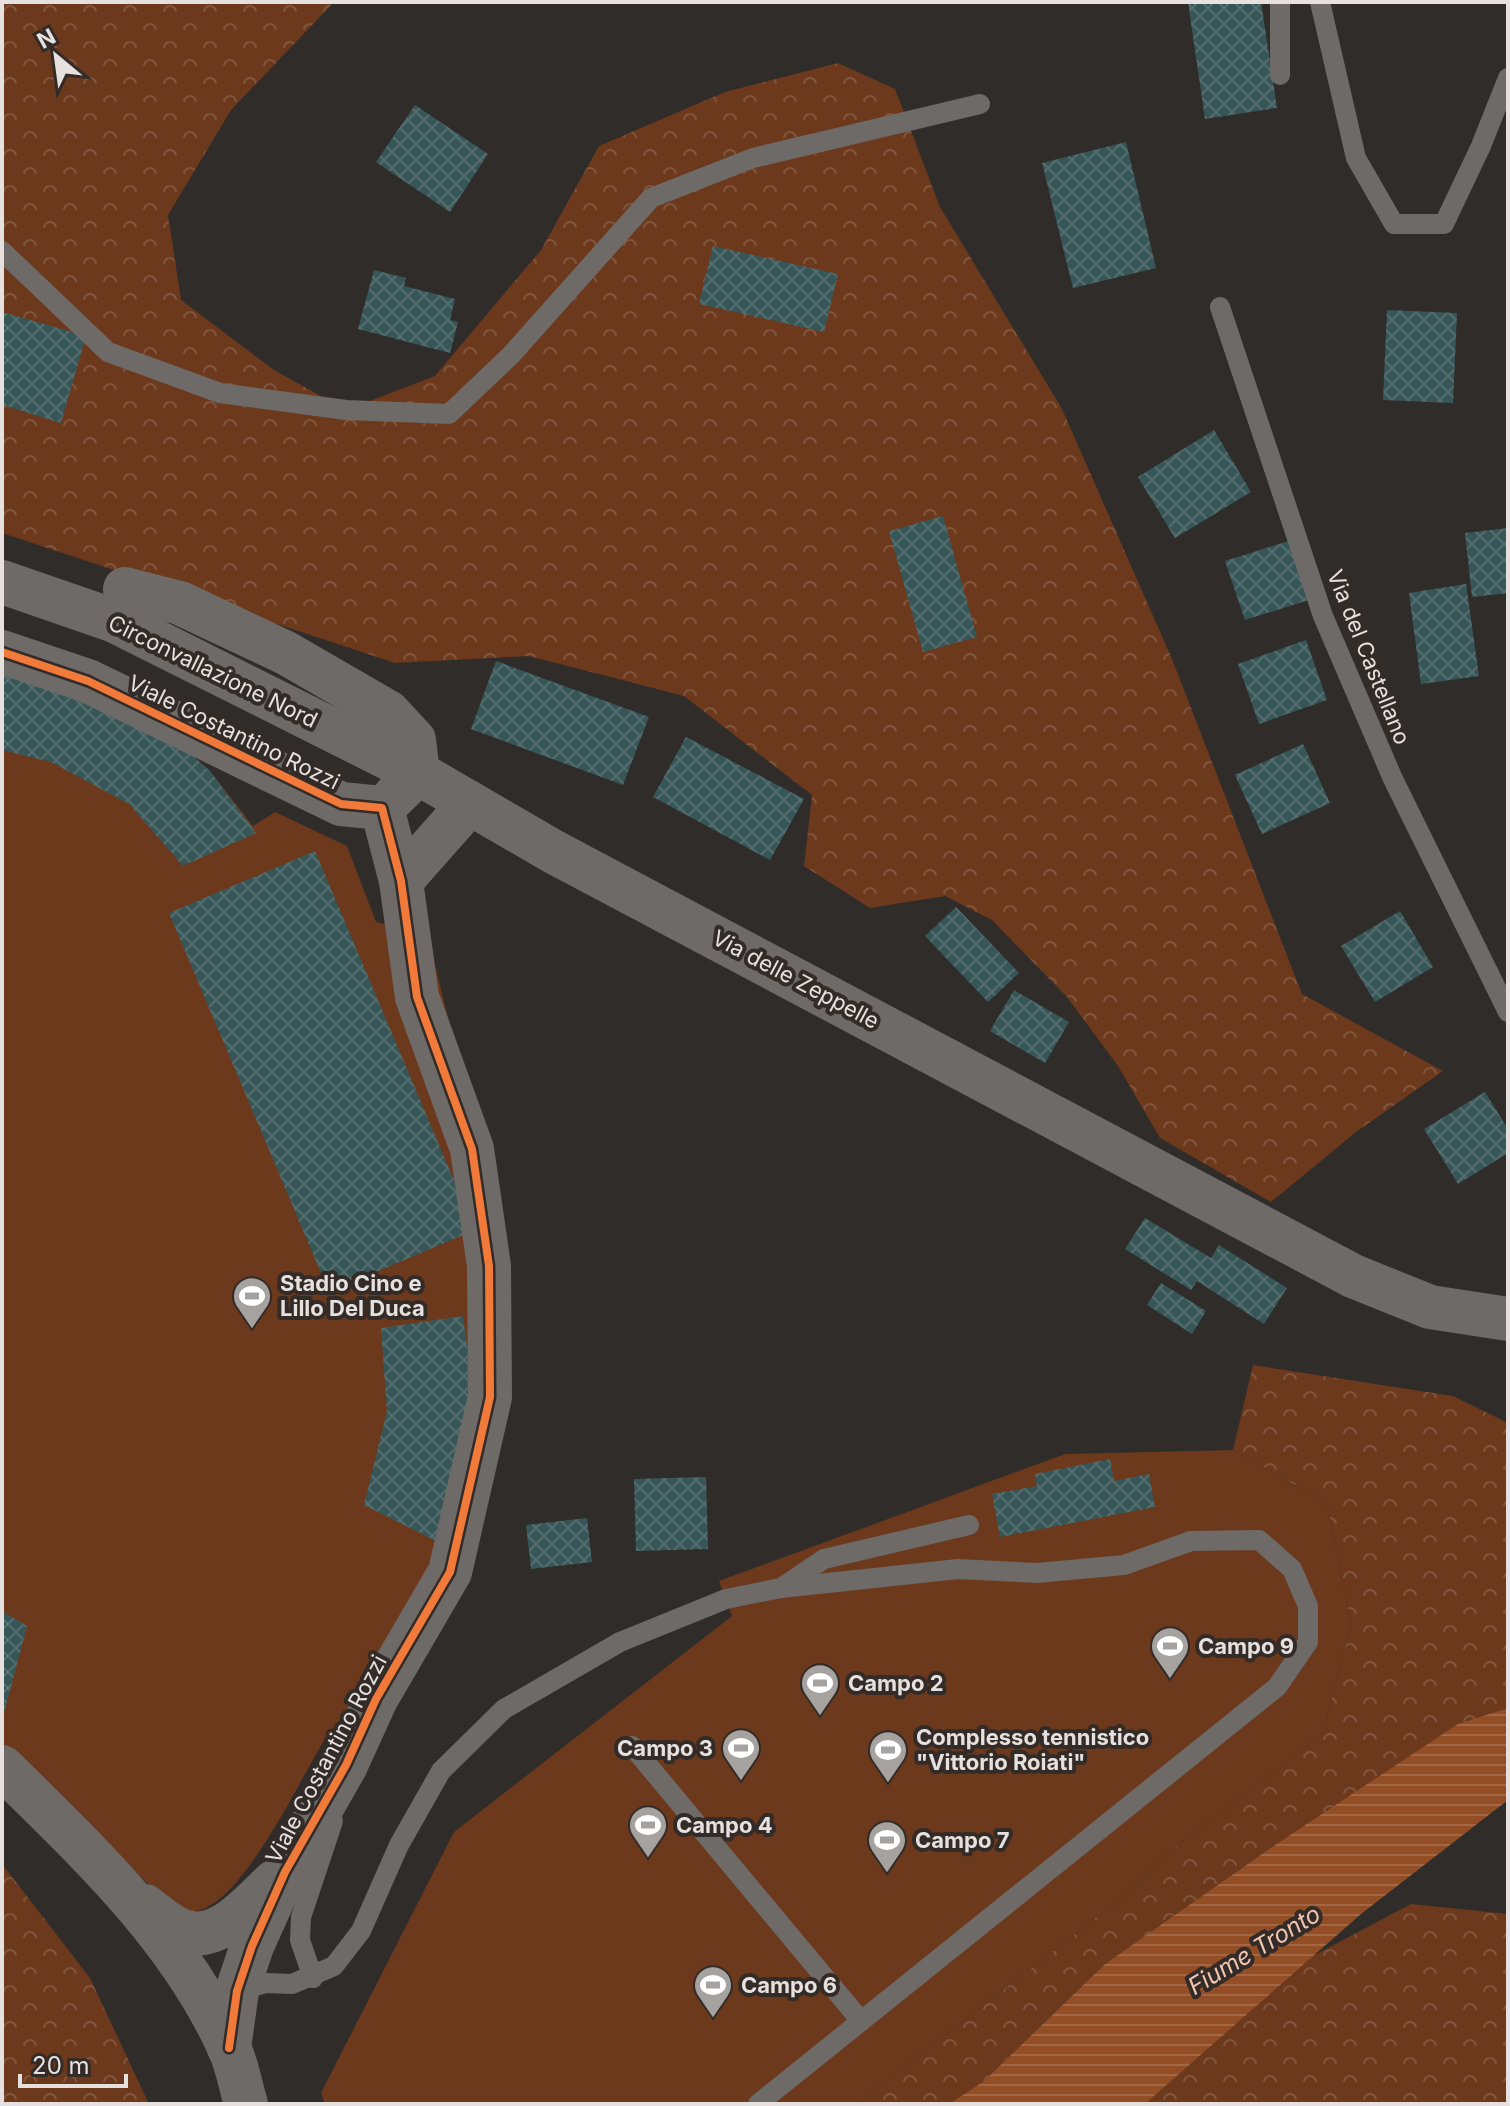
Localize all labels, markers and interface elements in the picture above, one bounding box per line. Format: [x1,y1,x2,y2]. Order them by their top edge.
north arrow [16,16,96,96]
text: N [33,23,60,54]
street label: Via del Castellano [1322,566,1416,748]
street label: Circonvallazione Nord [104,609,322,733]
street label: Viale Costantino Rozzi [124,669,344,795]
street label: Via delle Zeppelle [708,924,884,1034]
place label: Stadio Cino e Lillo Del Duca [280,1270,425,1321]
sports icon: Stadio Cino e Lillo Del Duca [231,1275,273,1330]
sports icon: Campo 9 [1149,1625,1191,1680]
place label: Campo 9 [1198,1633,1294,1659]
street label: Viale Costantino Rozzi [260,1650,392,1868]
sports icon: Campo 2 [799,1662,841,1717]
place label: Campo 2 [848,1670,944,1696]
place label: Complesso tennistico "Vittorio Roiati" [916,1724,1149,1775]
sports icon: Campo 3 [720,1727,762,1782]
sports icon: Complesso tennistico "Vittorio Roiati" [867,1729,909,1784]
place label: Campo 3 [617,1735,713,1761]
sports icon: Campo 4 [627,1804,669,1859]
place label: Campo 4 [676,1812,773,1838]
sports icon: Campo 7 [866,1819,908,1874]
place label: Campo 7 [915,1827,1010,1853]
water label: Fiume Tronto [1183,1899,1325,2001]
sports icon: Campo 6 [692,1964,734,2019]
place label: Campo 6 [741,1972,837,1998]
scale bar [20,2038,126,2088]
text: 20 m [32,2051,90,2080]

